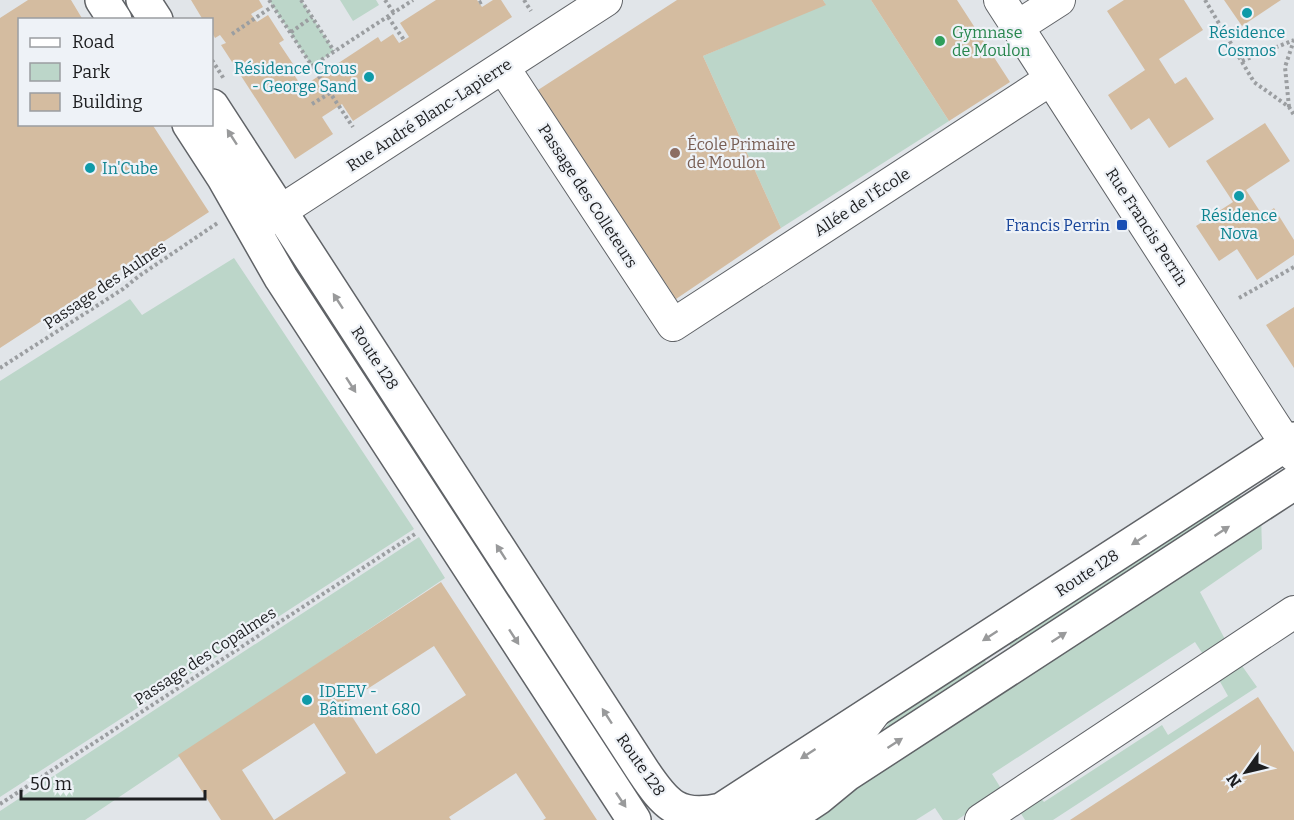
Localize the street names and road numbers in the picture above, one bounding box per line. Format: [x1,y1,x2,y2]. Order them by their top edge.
street label: Rue André Blanc-Lapierre [343,55,515,175]
street label: Passage des Colleteurs [534,121,642,271]
street label: Allée de l'École [810,163,914,240]
street label: Rue Francis Perrin [1102,165,1192,289]
street label: Passage des Aulnes [40,237,170,333]
street label: Route 128 [348,323,402,393]
street label: Route 128 [1052,546,1122,600]
street label: Passage des Copalmes [130,603,280,709]
street label: Route 128 [613,730,669,800]

